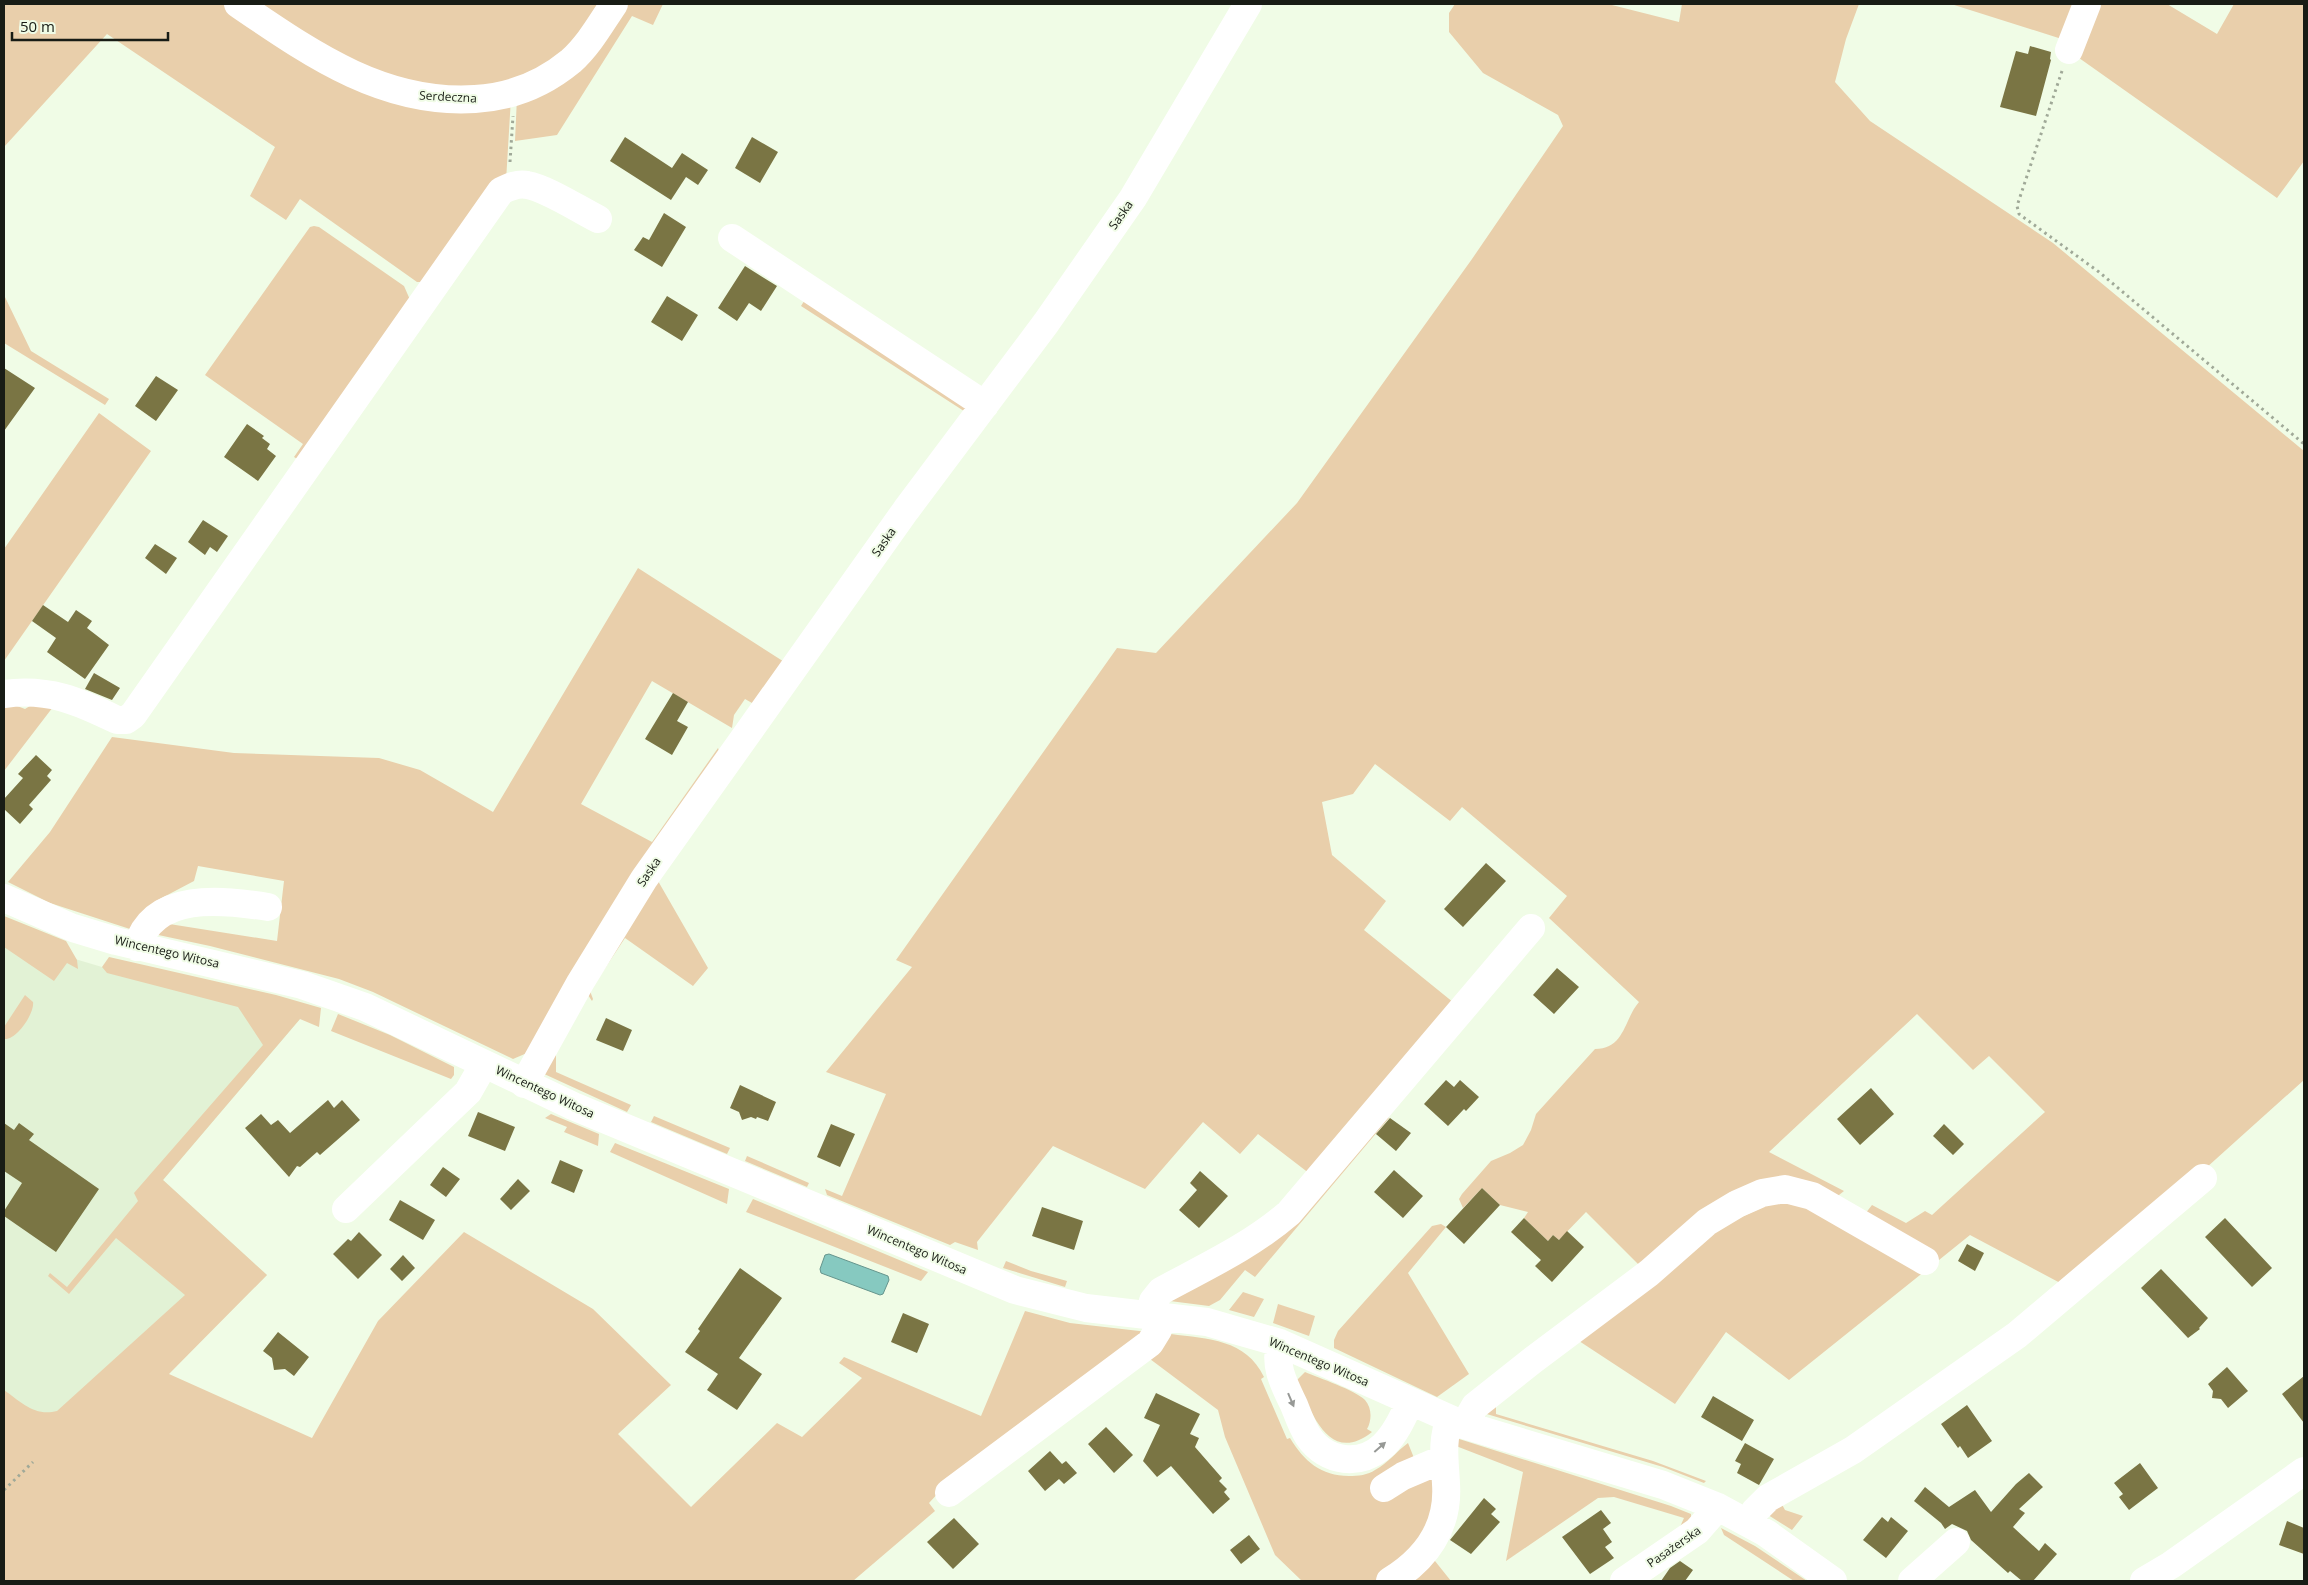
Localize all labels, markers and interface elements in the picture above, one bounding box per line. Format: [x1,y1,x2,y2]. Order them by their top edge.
scale bar [12,10,169,42]
text: 50 m [20,16,55,36]
street label: Serdeczna [419,87,477,106]
street label: Saska [1104,197,1137,233]
street label: Saska [867,524,900,560]
street label: Saska [633,854,665,890]
street label: Wincentego Witosa [113,931,221,972]
street label: Wincentego Witosa [493,1061,597,1122]
street label: Wincentego Witosa [865,1221,970,1278]
street label: Wincentego Witosa [1267,1333,1372,1390]
one-way arrow [1288,1393,1296,1407]
one-way arrow [1374,1441,1386,1453]
street label: Pasażerska [1643,1522,1704,1571]

